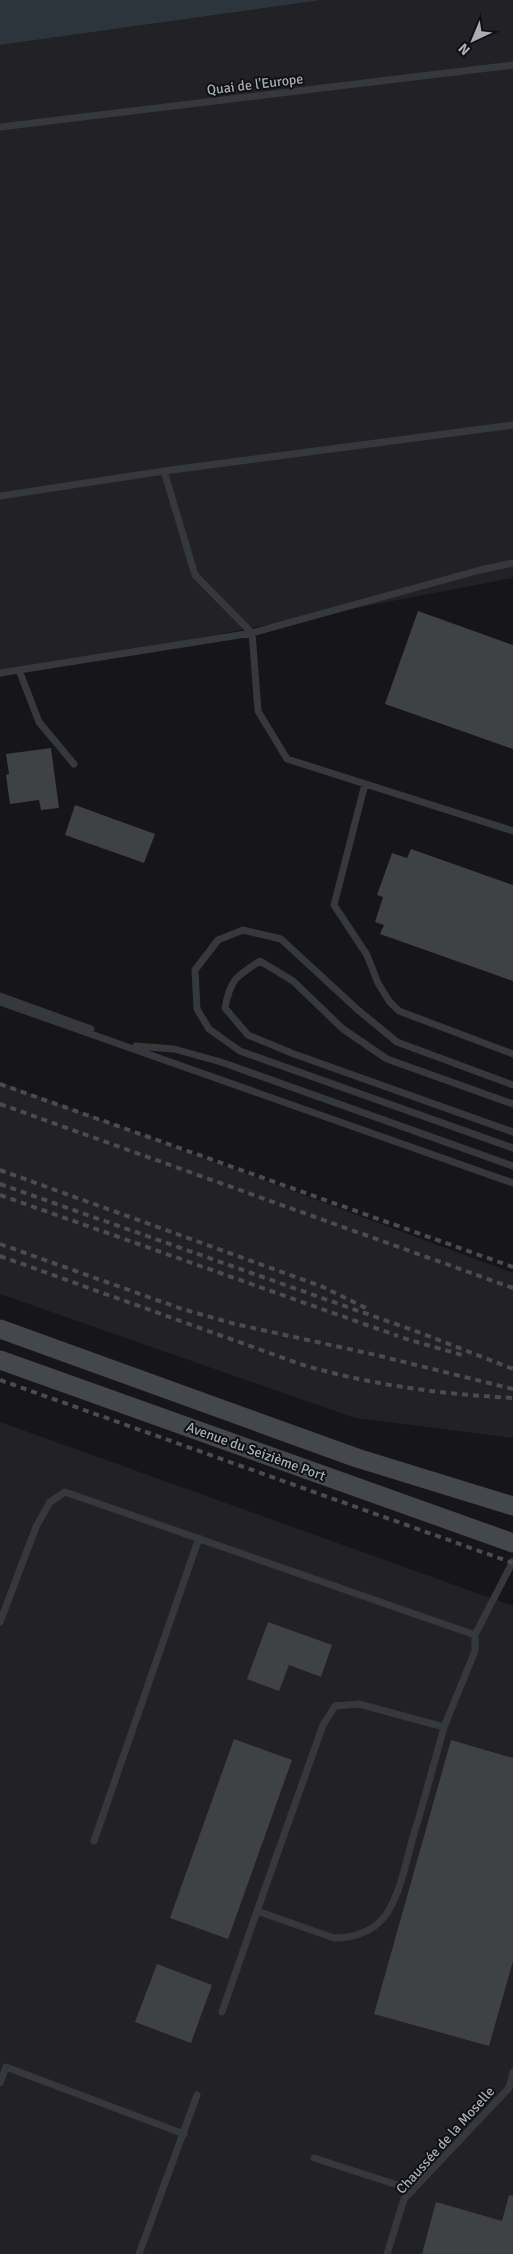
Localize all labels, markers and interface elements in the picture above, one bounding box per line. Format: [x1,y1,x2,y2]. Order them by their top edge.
north arrow [448,15,498,65]
text: N [455,39,474,58]
street label: Quai de l'Europe [206,70,304,99]
street label: Avenue du Seizième Port [184,1418,328,1485]
street label: Chaussée de la Moselle [393,2083,498,2198]

